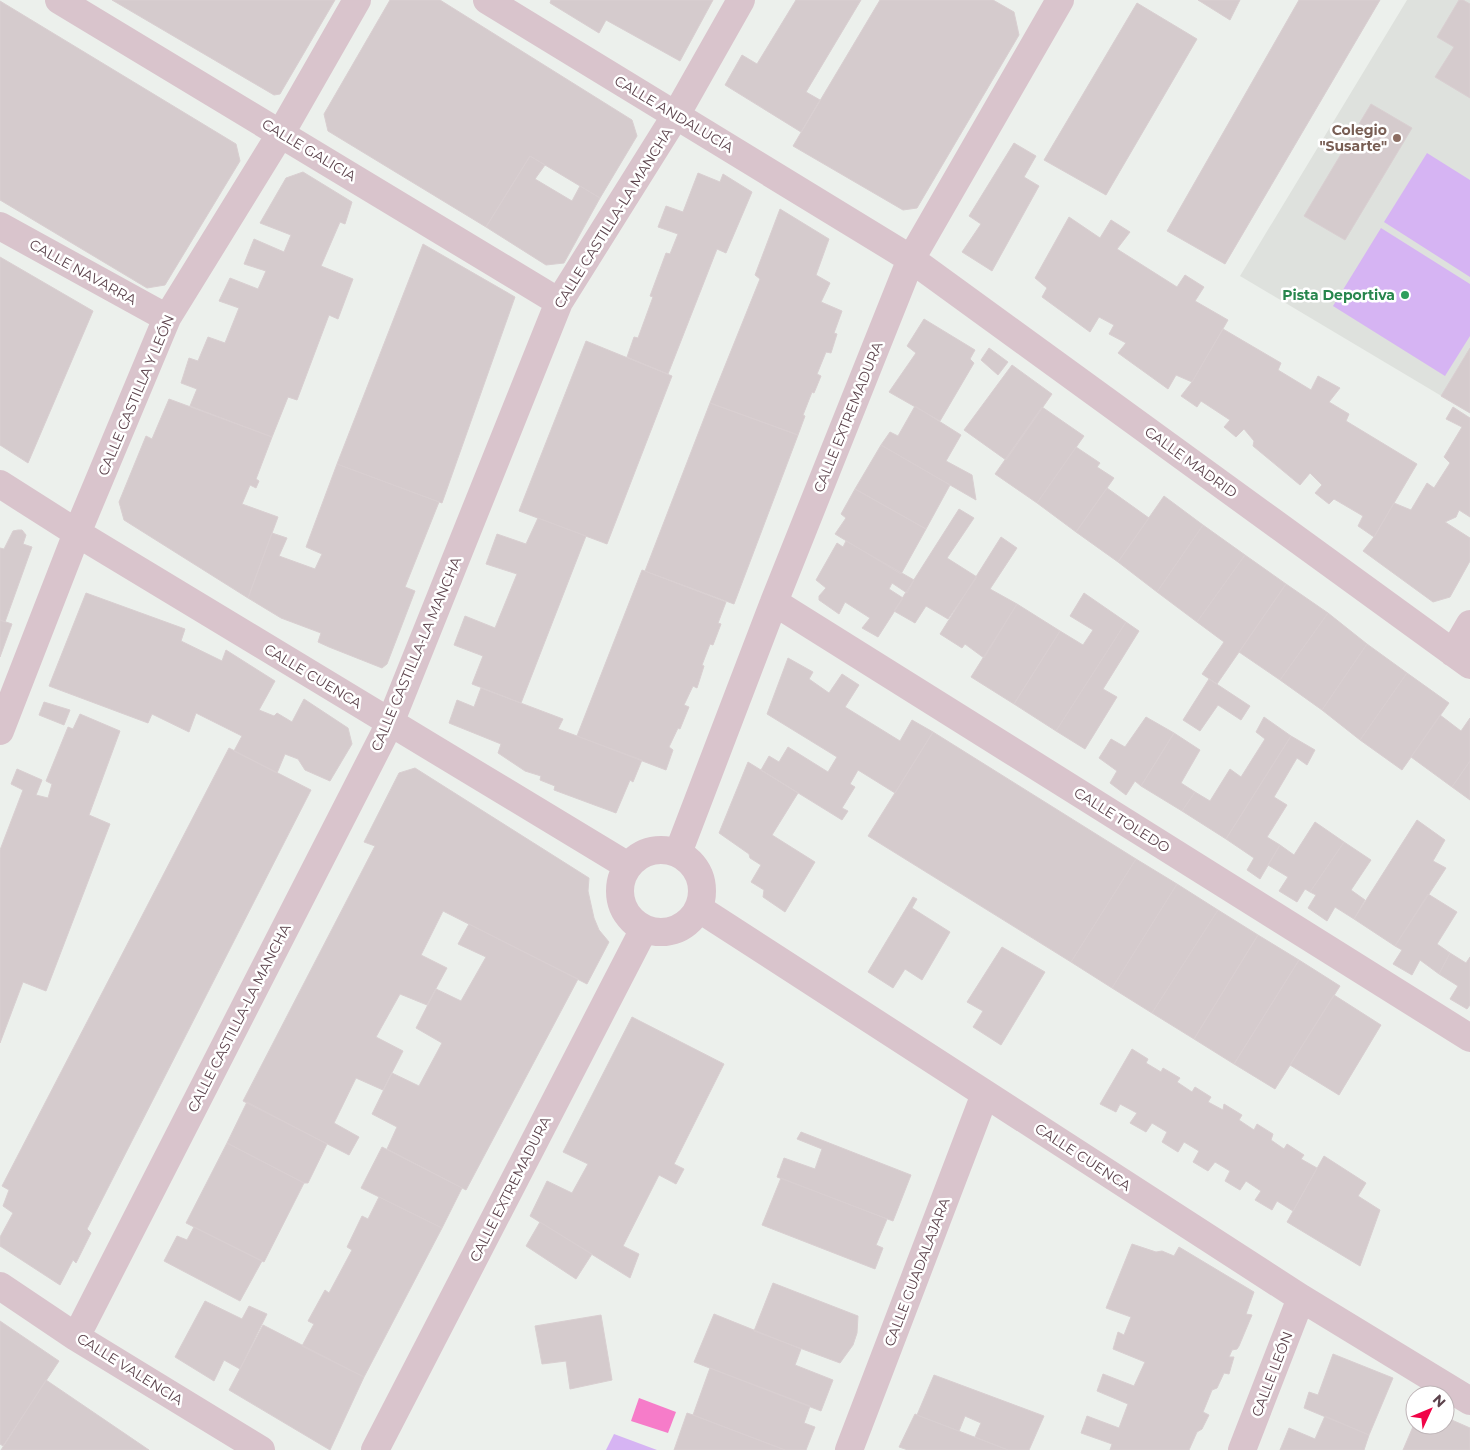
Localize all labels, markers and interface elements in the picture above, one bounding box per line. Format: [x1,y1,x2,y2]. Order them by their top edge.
street label: CALLE ANDALUCÍA [611,71,738,157]
street label: CALLE GALICIA [259,115,360,186]
place label: Colegio "Susarte" [1319,121,1387,155]
street label: CALLE CASTILLA-LA MANCHA [550,124,677,312]
marker: Colegio "Susarte" [1391,132,1403,144]
street label: CALLE NAVARRA [26,235,141,309]
place label: Pista Deportiva [1282,286,1395,304]
marker: Pista Deportiva [1399,289,1411,301]
street label: CALLE CASTILLA Y LEÓN [94,312,178,478]
street label: CALLE EXTREMADURA [809,338,887,495]
street label: CALLE MADRID [1141,422,1241,502]
street label: CALLE CASTILLA-LA MANCHA [367,553,466,754]
street label: CALLE CUENCA [261,640,366,713]
street label: CALLE TOLEDO [1071,783,1174,857]
street label: CALLE CASTILLA-LA MANCHA [183,920,295,1115]
street label: CALLE EXTREMADURA [465,1112,555,1265]
street label: CALLE CUENCA [1032,1119,1135,1195]
street label: CALLE GUADALAJARA [880,1194,954,1349]
street label: CALLE VALENCIA [74,1329,187,1409]
street label: CALLE LEÓN [1247,1329,1297,1419]
north arrow [1405,1385,1455,1435]
text: N [1429,1391,1450,1411]

